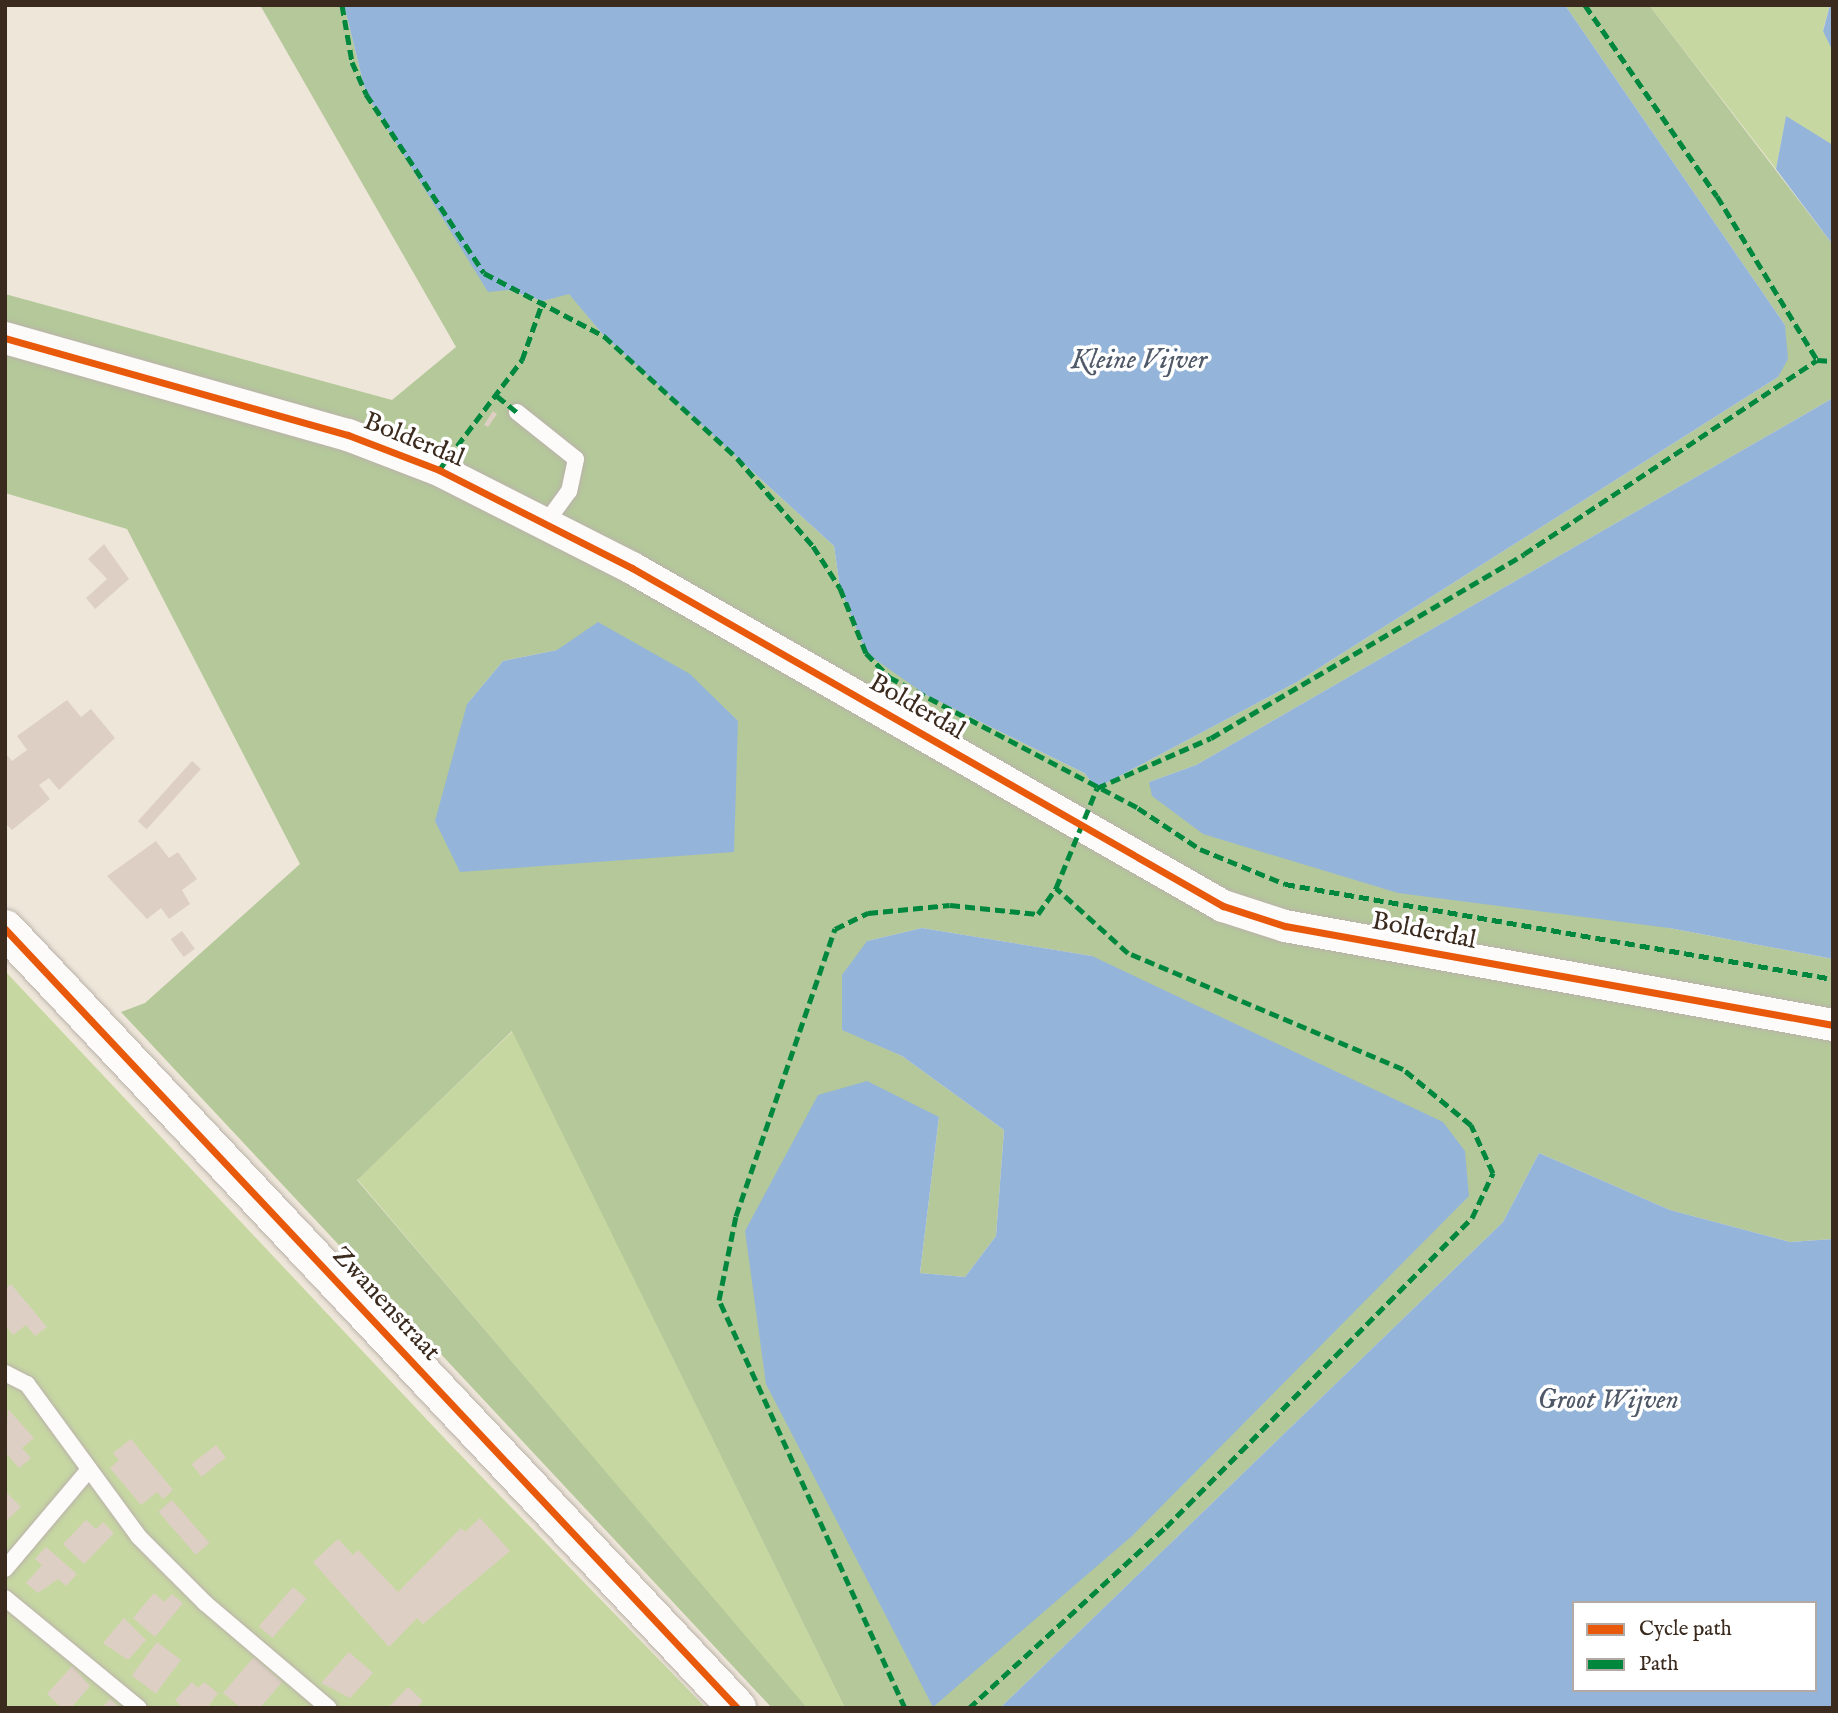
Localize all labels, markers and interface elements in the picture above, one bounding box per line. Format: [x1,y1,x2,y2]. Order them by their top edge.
water label: Kleine Vijver [1071,344,1207,378]
street label: Bolderdal [359,406,469,474]
street label: Bolderdal [863,667,971,747]
street label: Bolderdal [1369,906,1479,956]
street label: Zwanenstraat [325,1240,447,1368]
water label: Groot Wijven [1537,1384,1679,1418]
legend [1572,1601,1817,1692]
text: Cycle path [1639,1616,1732,1643]
text: Path [1639,1651,1678,1678]

